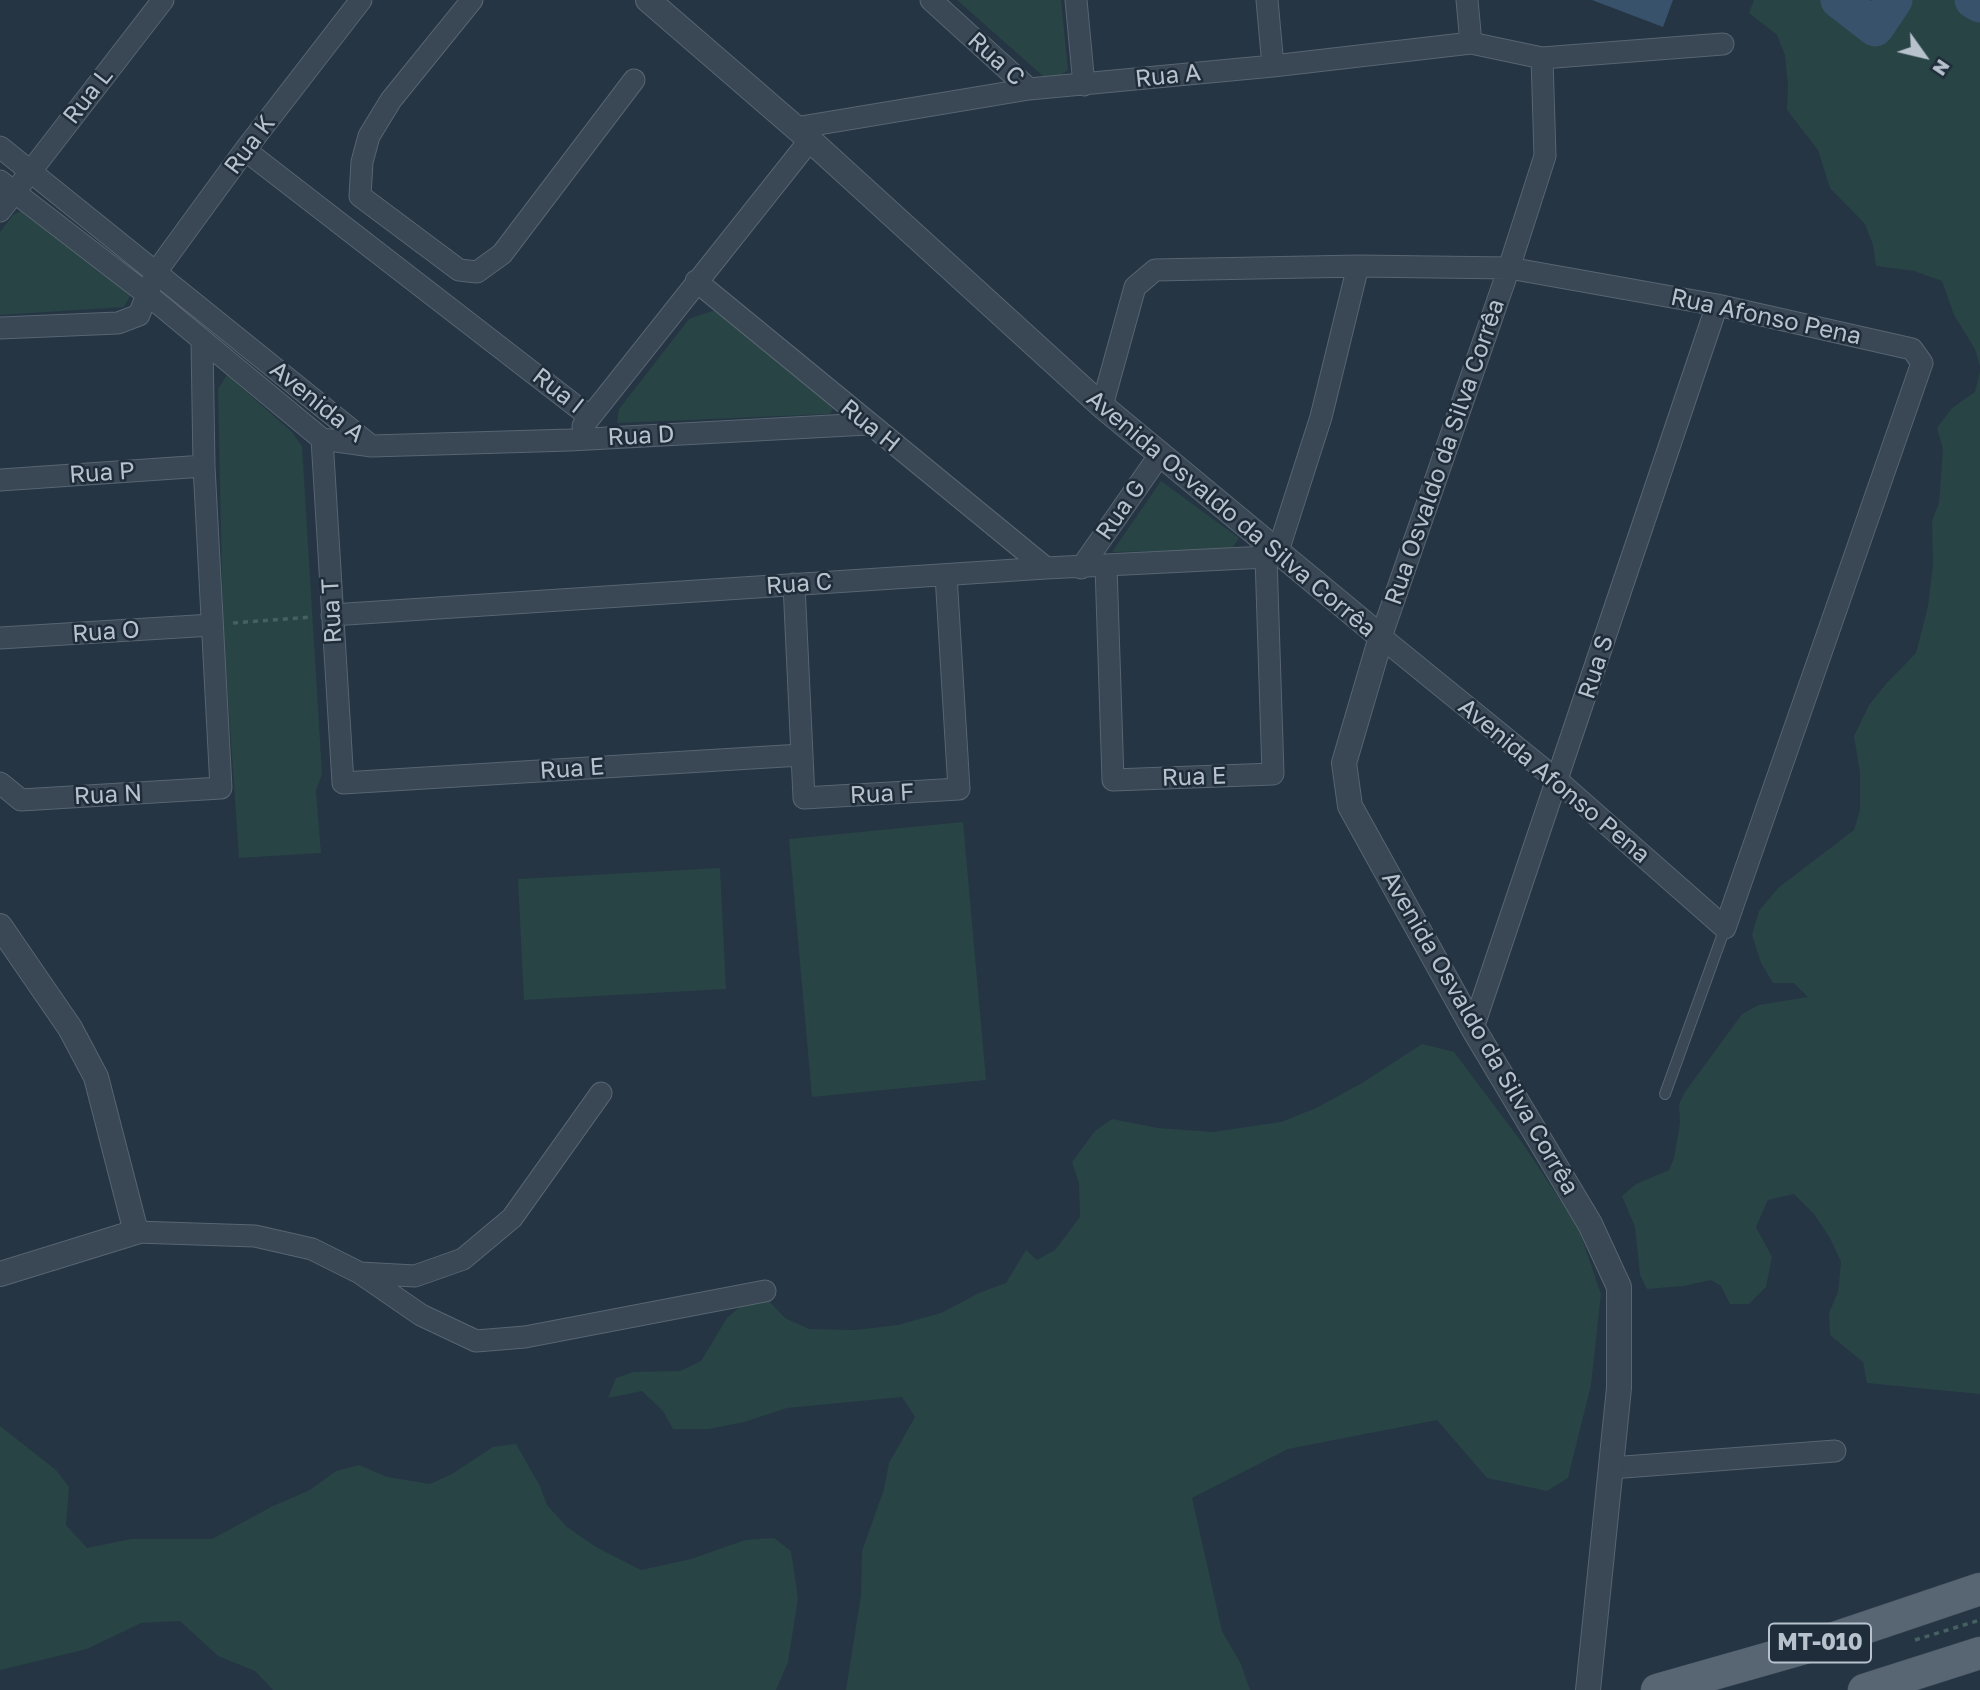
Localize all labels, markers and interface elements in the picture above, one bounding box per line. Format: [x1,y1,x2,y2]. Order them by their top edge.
north arrow [1889,21,1959,91]
street label: Rua C [962,26,1030,92]
text: N [1928,56,1955,80]
street label: Rua A [1134,58,1202,94]
street label: Rua L [57,62,119,130]
street label: Rua K [218,110,282,180]
street label: Rua Afonso Pena [1668,283,1864,351]
street label: Rua Osvaldo da Silva Corrêa [1379,295,1511,609]
street label: Avenida A [264,355,370,449]
street label: Rua I [526,362,590,420]
street label: Avenida Osvaldo da Silva Corrêa [1081,384,1381,644]
street label: Rua H [834,393,906,459]
street label: Rua D [607,420,675,452]
street label: Rua P [68,456,136,490]
street label: Rua G [1090,474,1152,546]
street label: Rua C [765,567,833,601]
street label: Rua T [316,578,348,644]
street label: Rua O [71,615,141,649]
street label: Rua S [1572,632,1620,702]
street label: Avenida Afonso Pena [1452,692,1656,870]
street label: Rua E [539,752,605,786]
street label: Rua E [1161,761,1227,793]
street label: Rua F [849,778,915,810]
street label: Rua N [73,779,143,811]
street label: Avenida Osvaldo da Silva Corrêa [1375,866,1585,1200]
road number: MT-010 [1769,1624,1871,1662]

